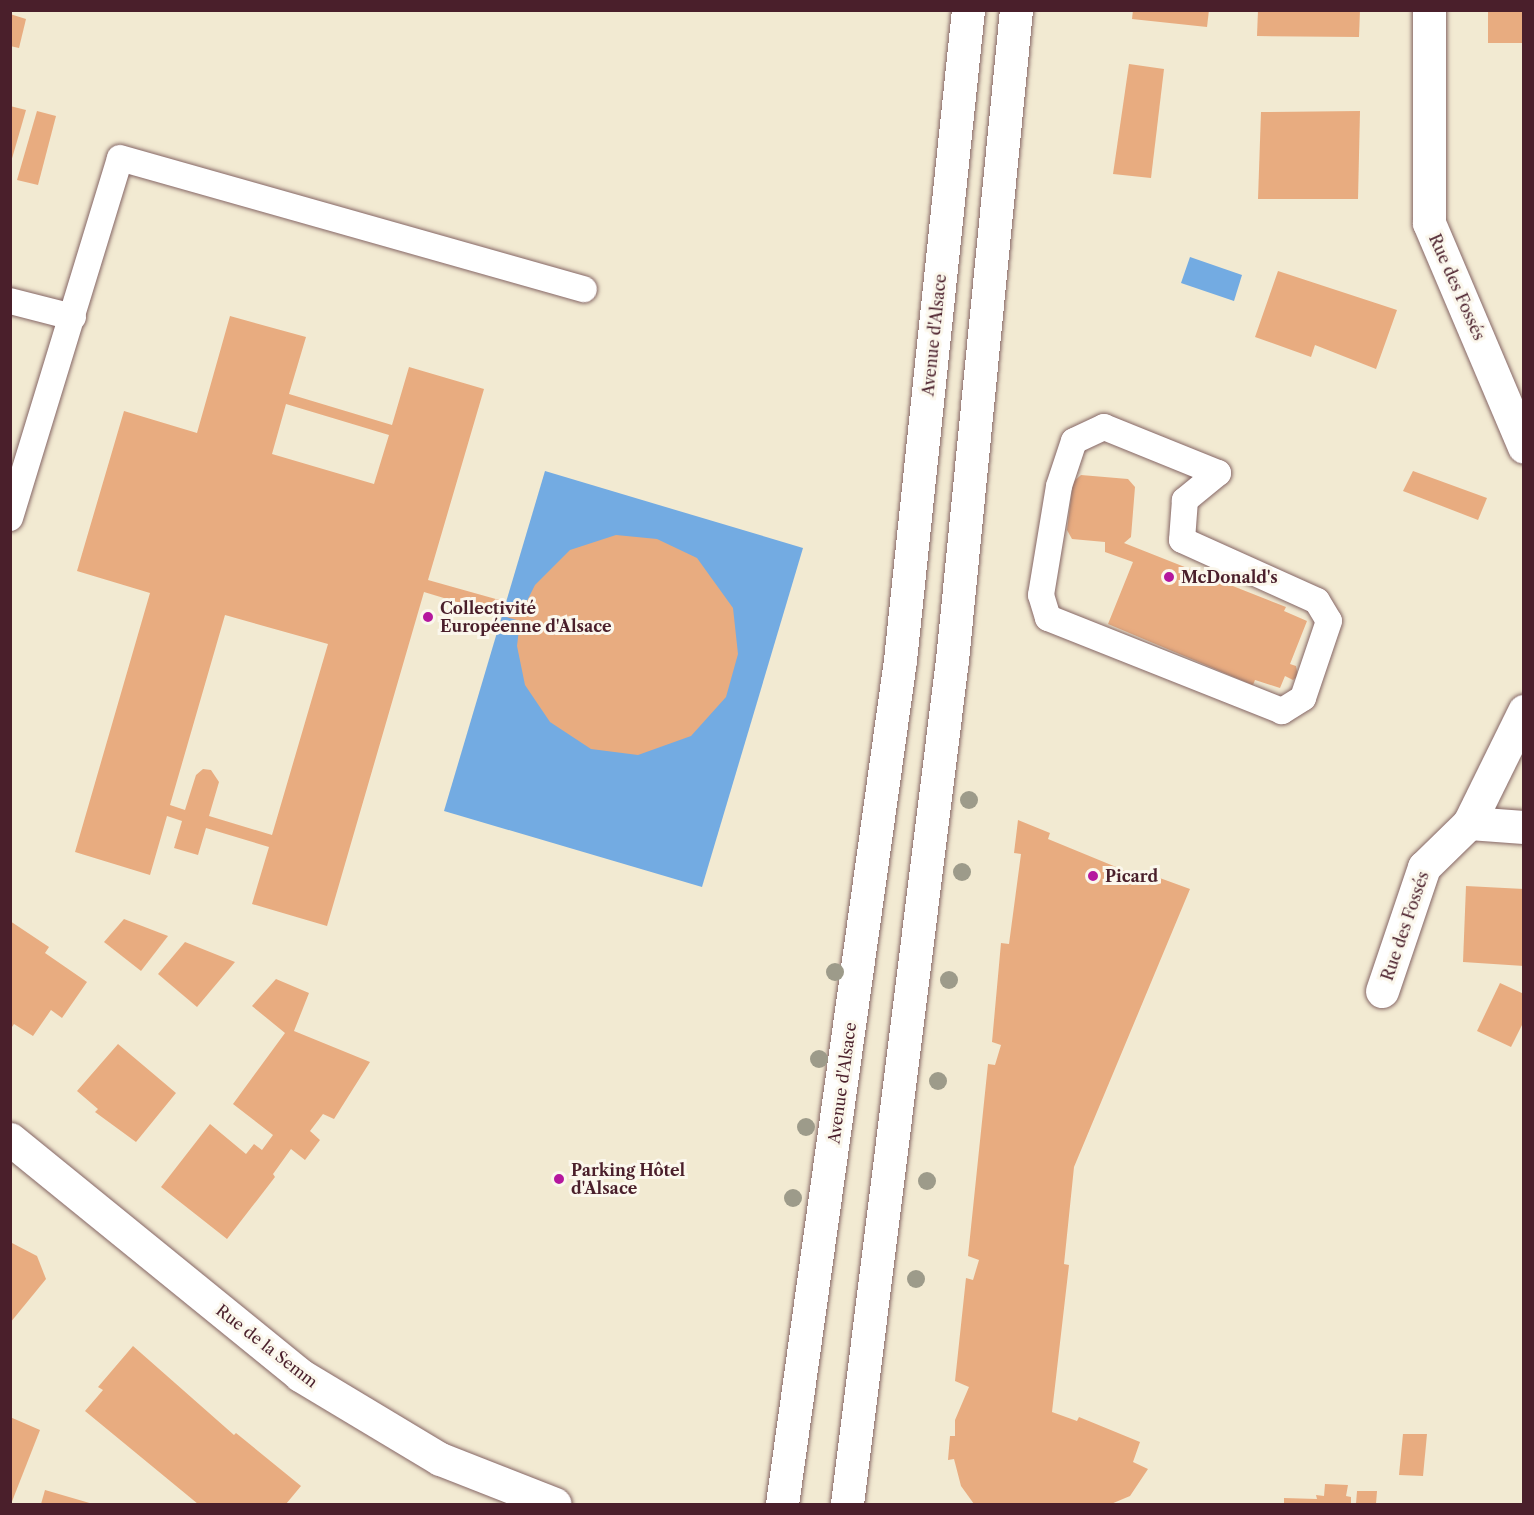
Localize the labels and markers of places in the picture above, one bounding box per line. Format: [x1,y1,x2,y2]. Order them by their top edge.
place label: McDonald's [1181,567,1278,587]
marker: McDonald's [1162,570,1176,584]
place label: Collectivité Européenne d'Alsace [440,598,612,636]
marker: Collectivité Européenne d'Alsace [421,610,435,624]
place label: Picard [1105,866,1158,886]
marker: Picard [1086,869,1100,883]
place label: Parking Hôtel d'Alsace [571,1160,685,1198]
marker: Parking Hôtel d'Alsace [552,1172,566,1186]

